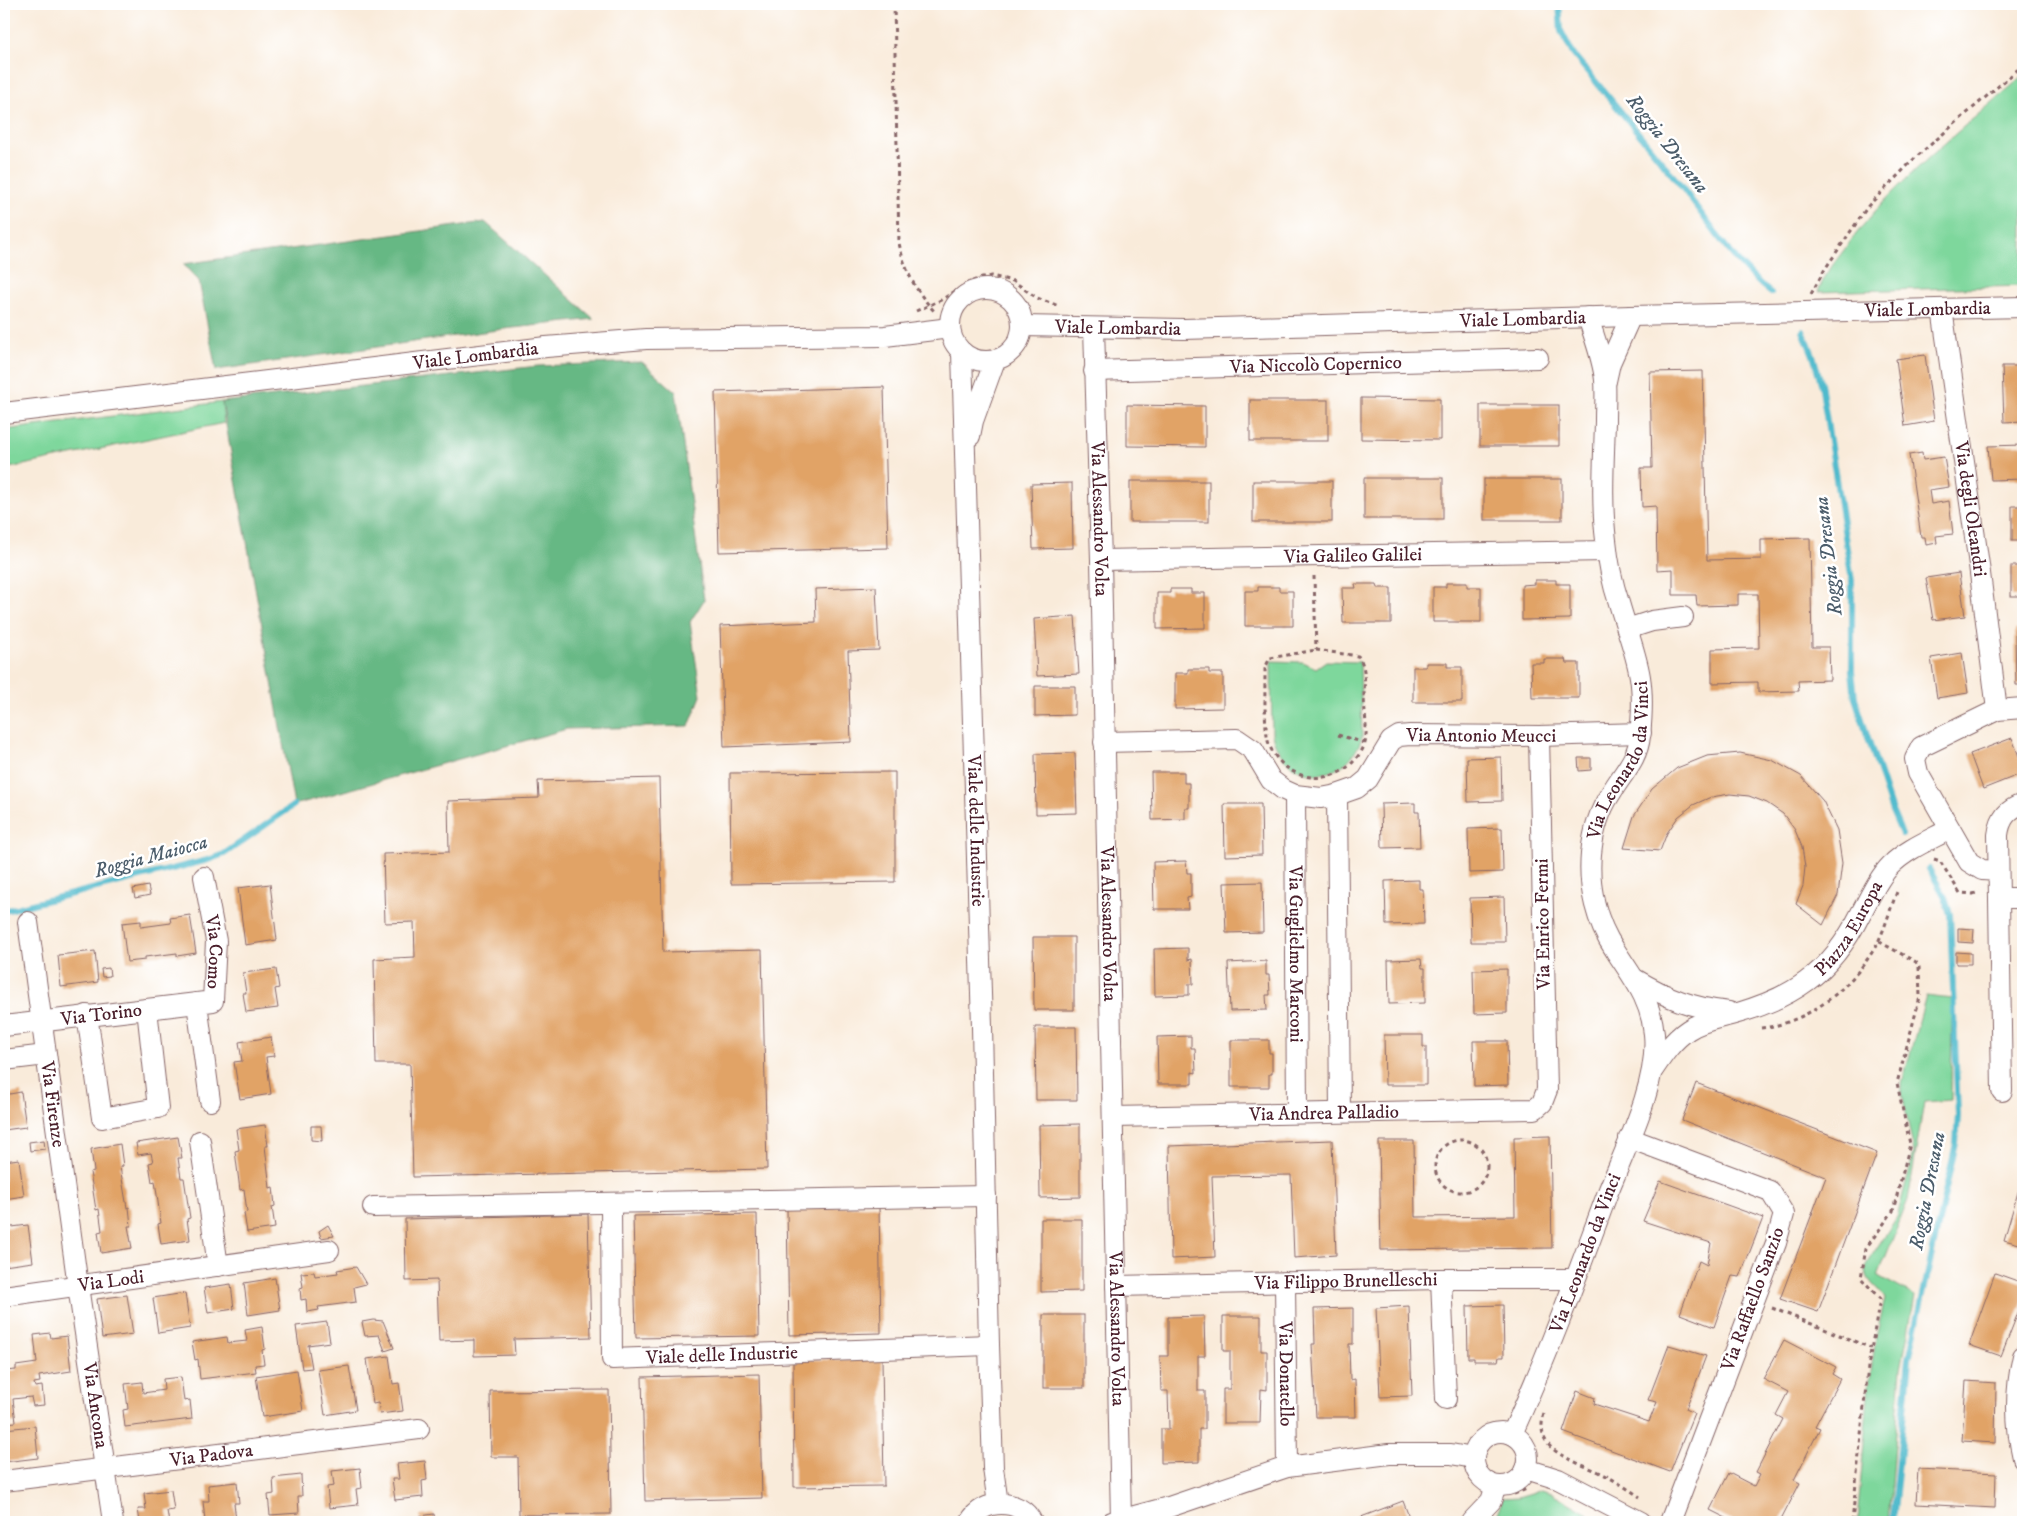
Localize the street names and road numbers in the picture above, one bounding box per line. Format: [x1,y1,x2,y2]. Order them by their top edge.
street label: Viale Lombardia [1863,296,1991,322]
street label: Viale Lombardia [1458,306,1586,333]
street label: Viale Lombardia [1054,315,1181,340]
street label: Viale Lombardia [411,337,540,375]
street label: Via Niccolò Copernico [1229,350,1402,379]
street label: Via degli Oleandri [1950,439,1992,578]
street label: Via Alessandro Volta [1086,440,1113,597]
street label: Via Galileo Galilei [1283,543,1422,568]
street label: Via Leonardo da Vinci [1582,680,1653,842]
street label: Via Antonio Meucci [1405,723,1557,748]
street label: Viale delle Industrie [962,754,990,907]
street label: Via Alessandro Volta [1095,845,1122,1002]
street label: Via Enrico Fermi [1530,858,1556,991]
street label: Via Guglielmo Marconi [1284,864,1308,1043]
street label: Piazza Europa [1810,876,1888,981]
street label: Via Como [200,912,228,990]
street label: Via Torino [58,998,143,1031]
street label: Via Firenze [36,1059,70,1149]
street label: Via Andrea Palladio [1248,1100,1399,1126]
street label: Via Leonardo da Vinci [1544,1170,1626,1337]
street label: Via Raffaello Sanzio [1716,1224,1790,1375]
street label: Via Alessandro Volta [1104,1250,1130,1407]
street label: Via Lodi [76,1265,145,1297]
street label: Via Filippo Brunelleschi [1253,1268,1438,1295]
street label: Via Donatello [1274,1320,1298,1427]
street label: Viale delle Industrie [645,1341,798,1369]
street label: Via Ancona [78,1360,113,1450]
street label: Via Padova [168,1438,254,1472]

